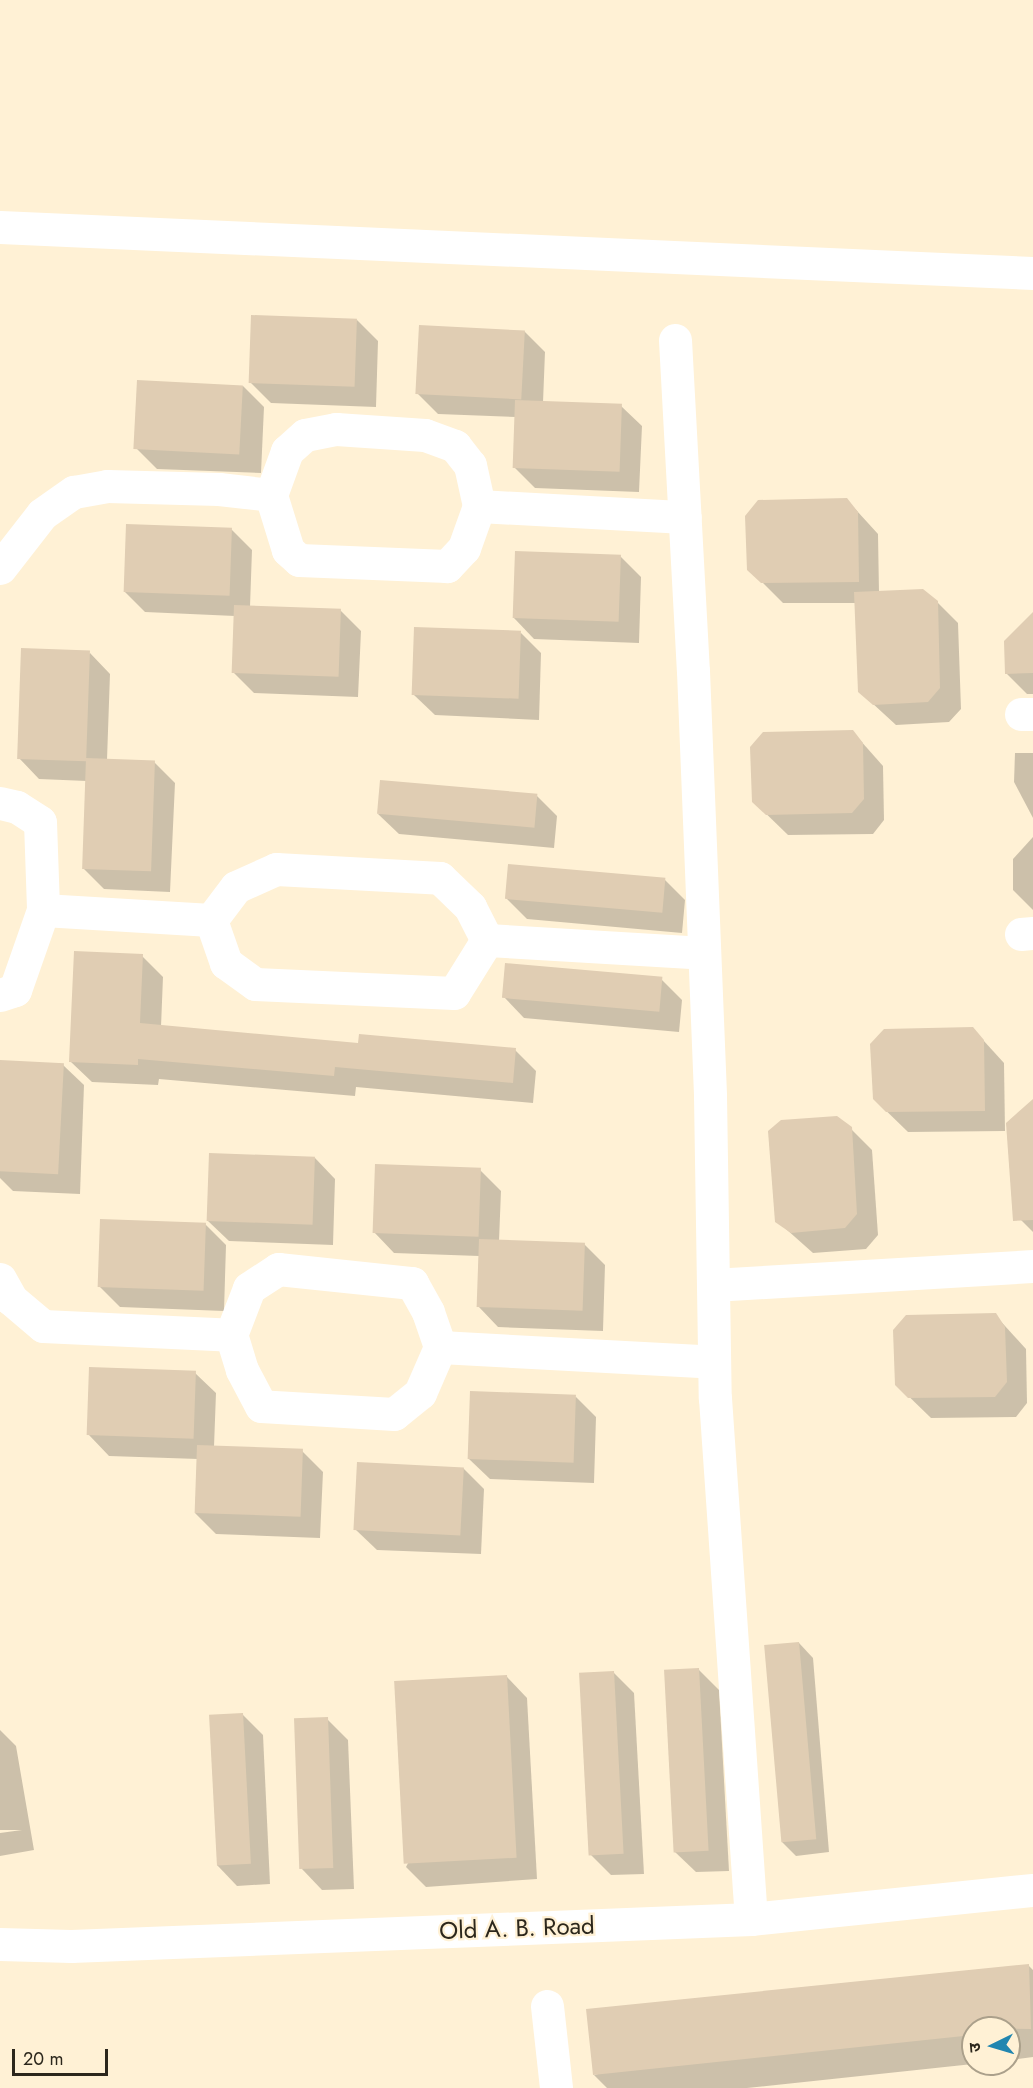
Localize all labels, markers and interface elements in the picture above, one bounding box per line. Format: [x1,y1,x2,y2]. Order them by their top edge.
street label: Old A. B. Road [439,1911,595,1945]
north arrow [961,2016,1021,2076]
scale bar [15,2037,111,2075]
text: उ [963,2042,986,2053]
text: 20 m [23,2046,63,2072]

